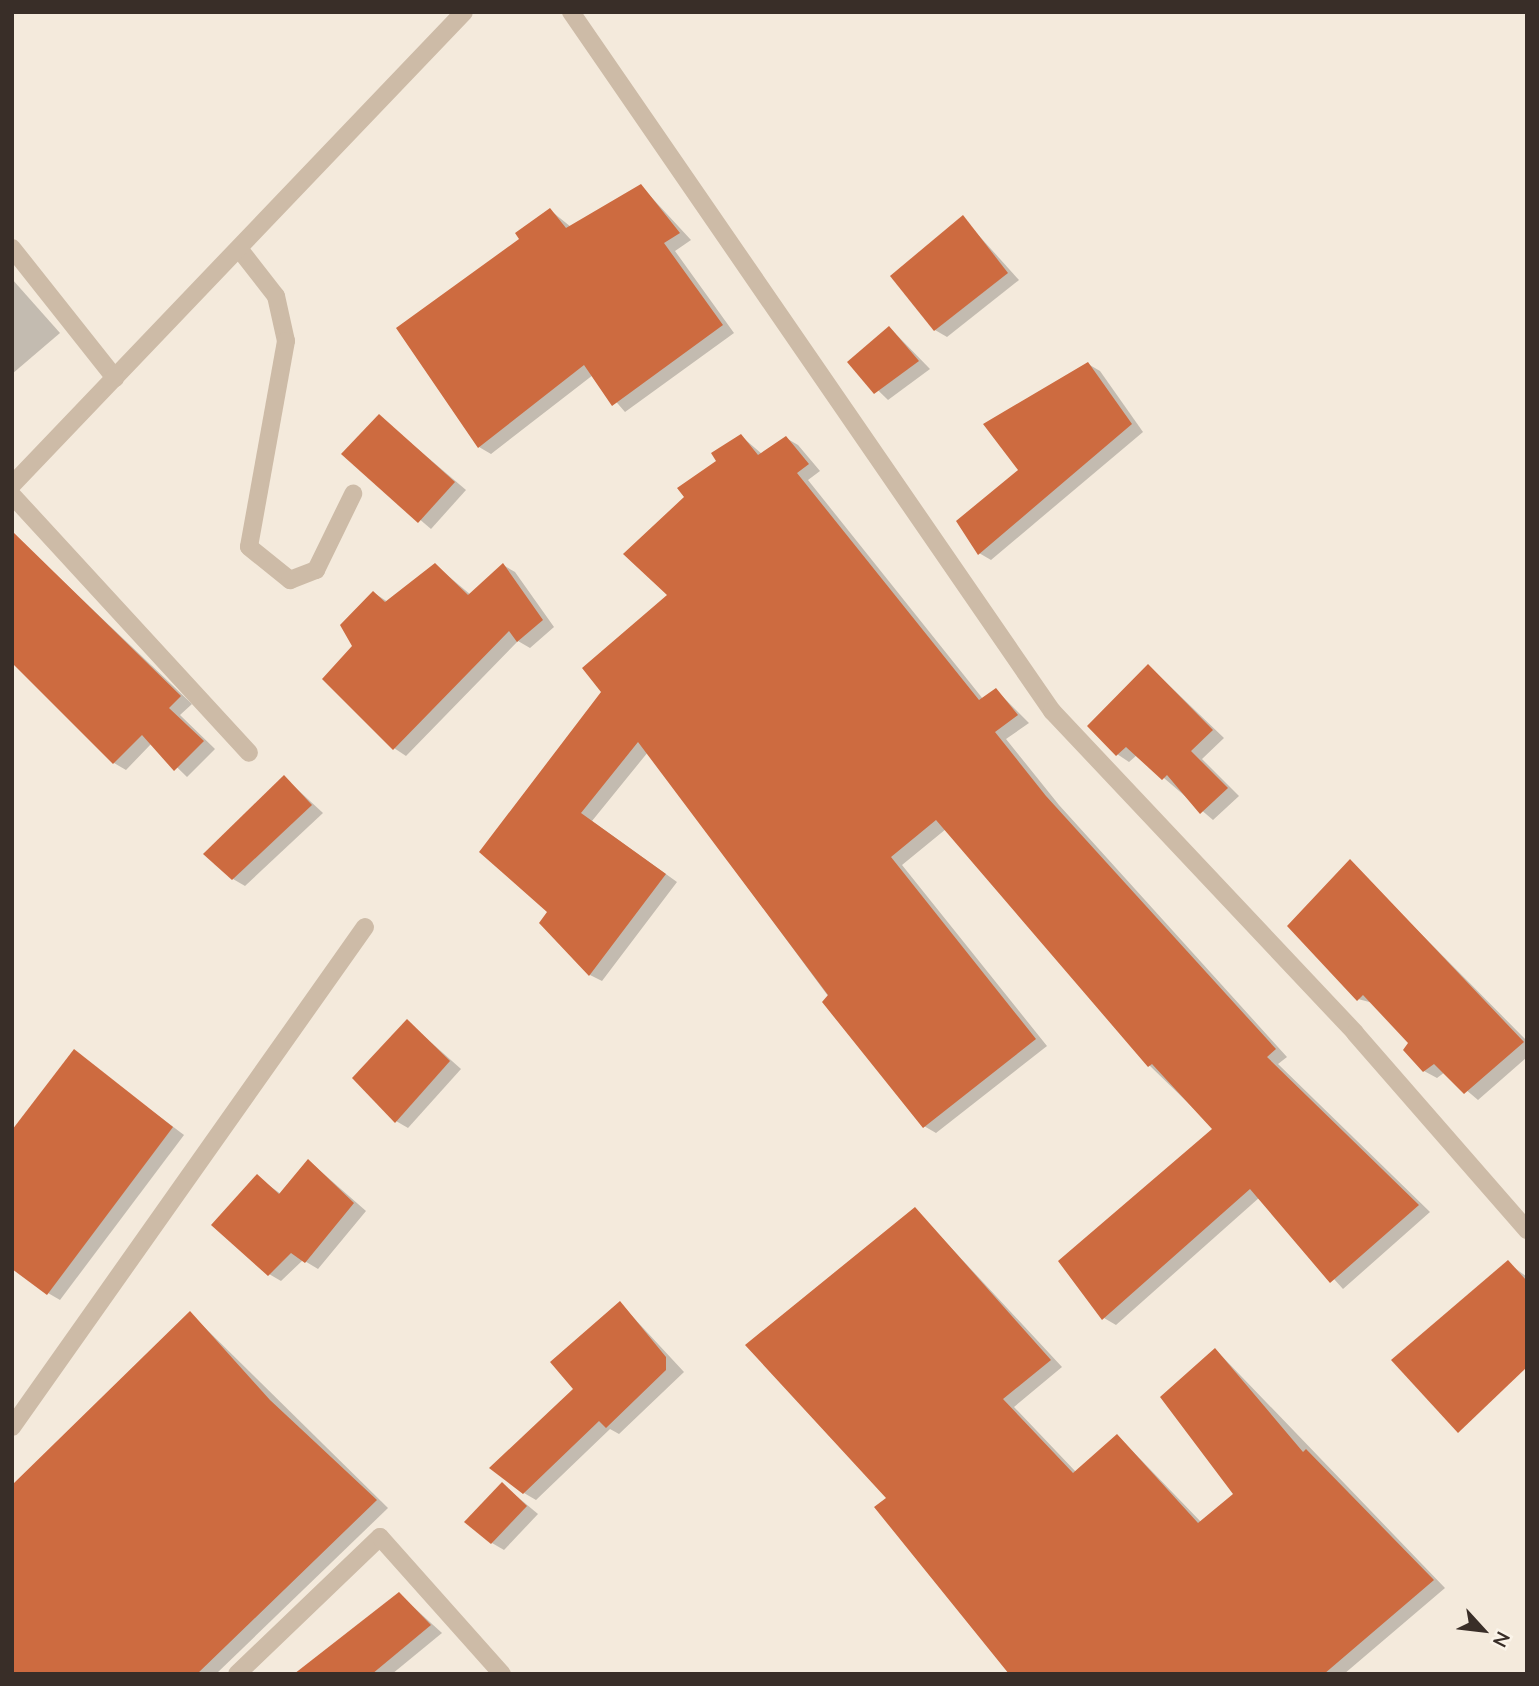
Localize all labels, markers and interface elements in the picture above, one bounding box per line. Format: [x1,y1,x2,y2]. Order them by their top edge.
north arrow [1448,1595,1518,1665]
text: N [1488,1628,1516,1651]

